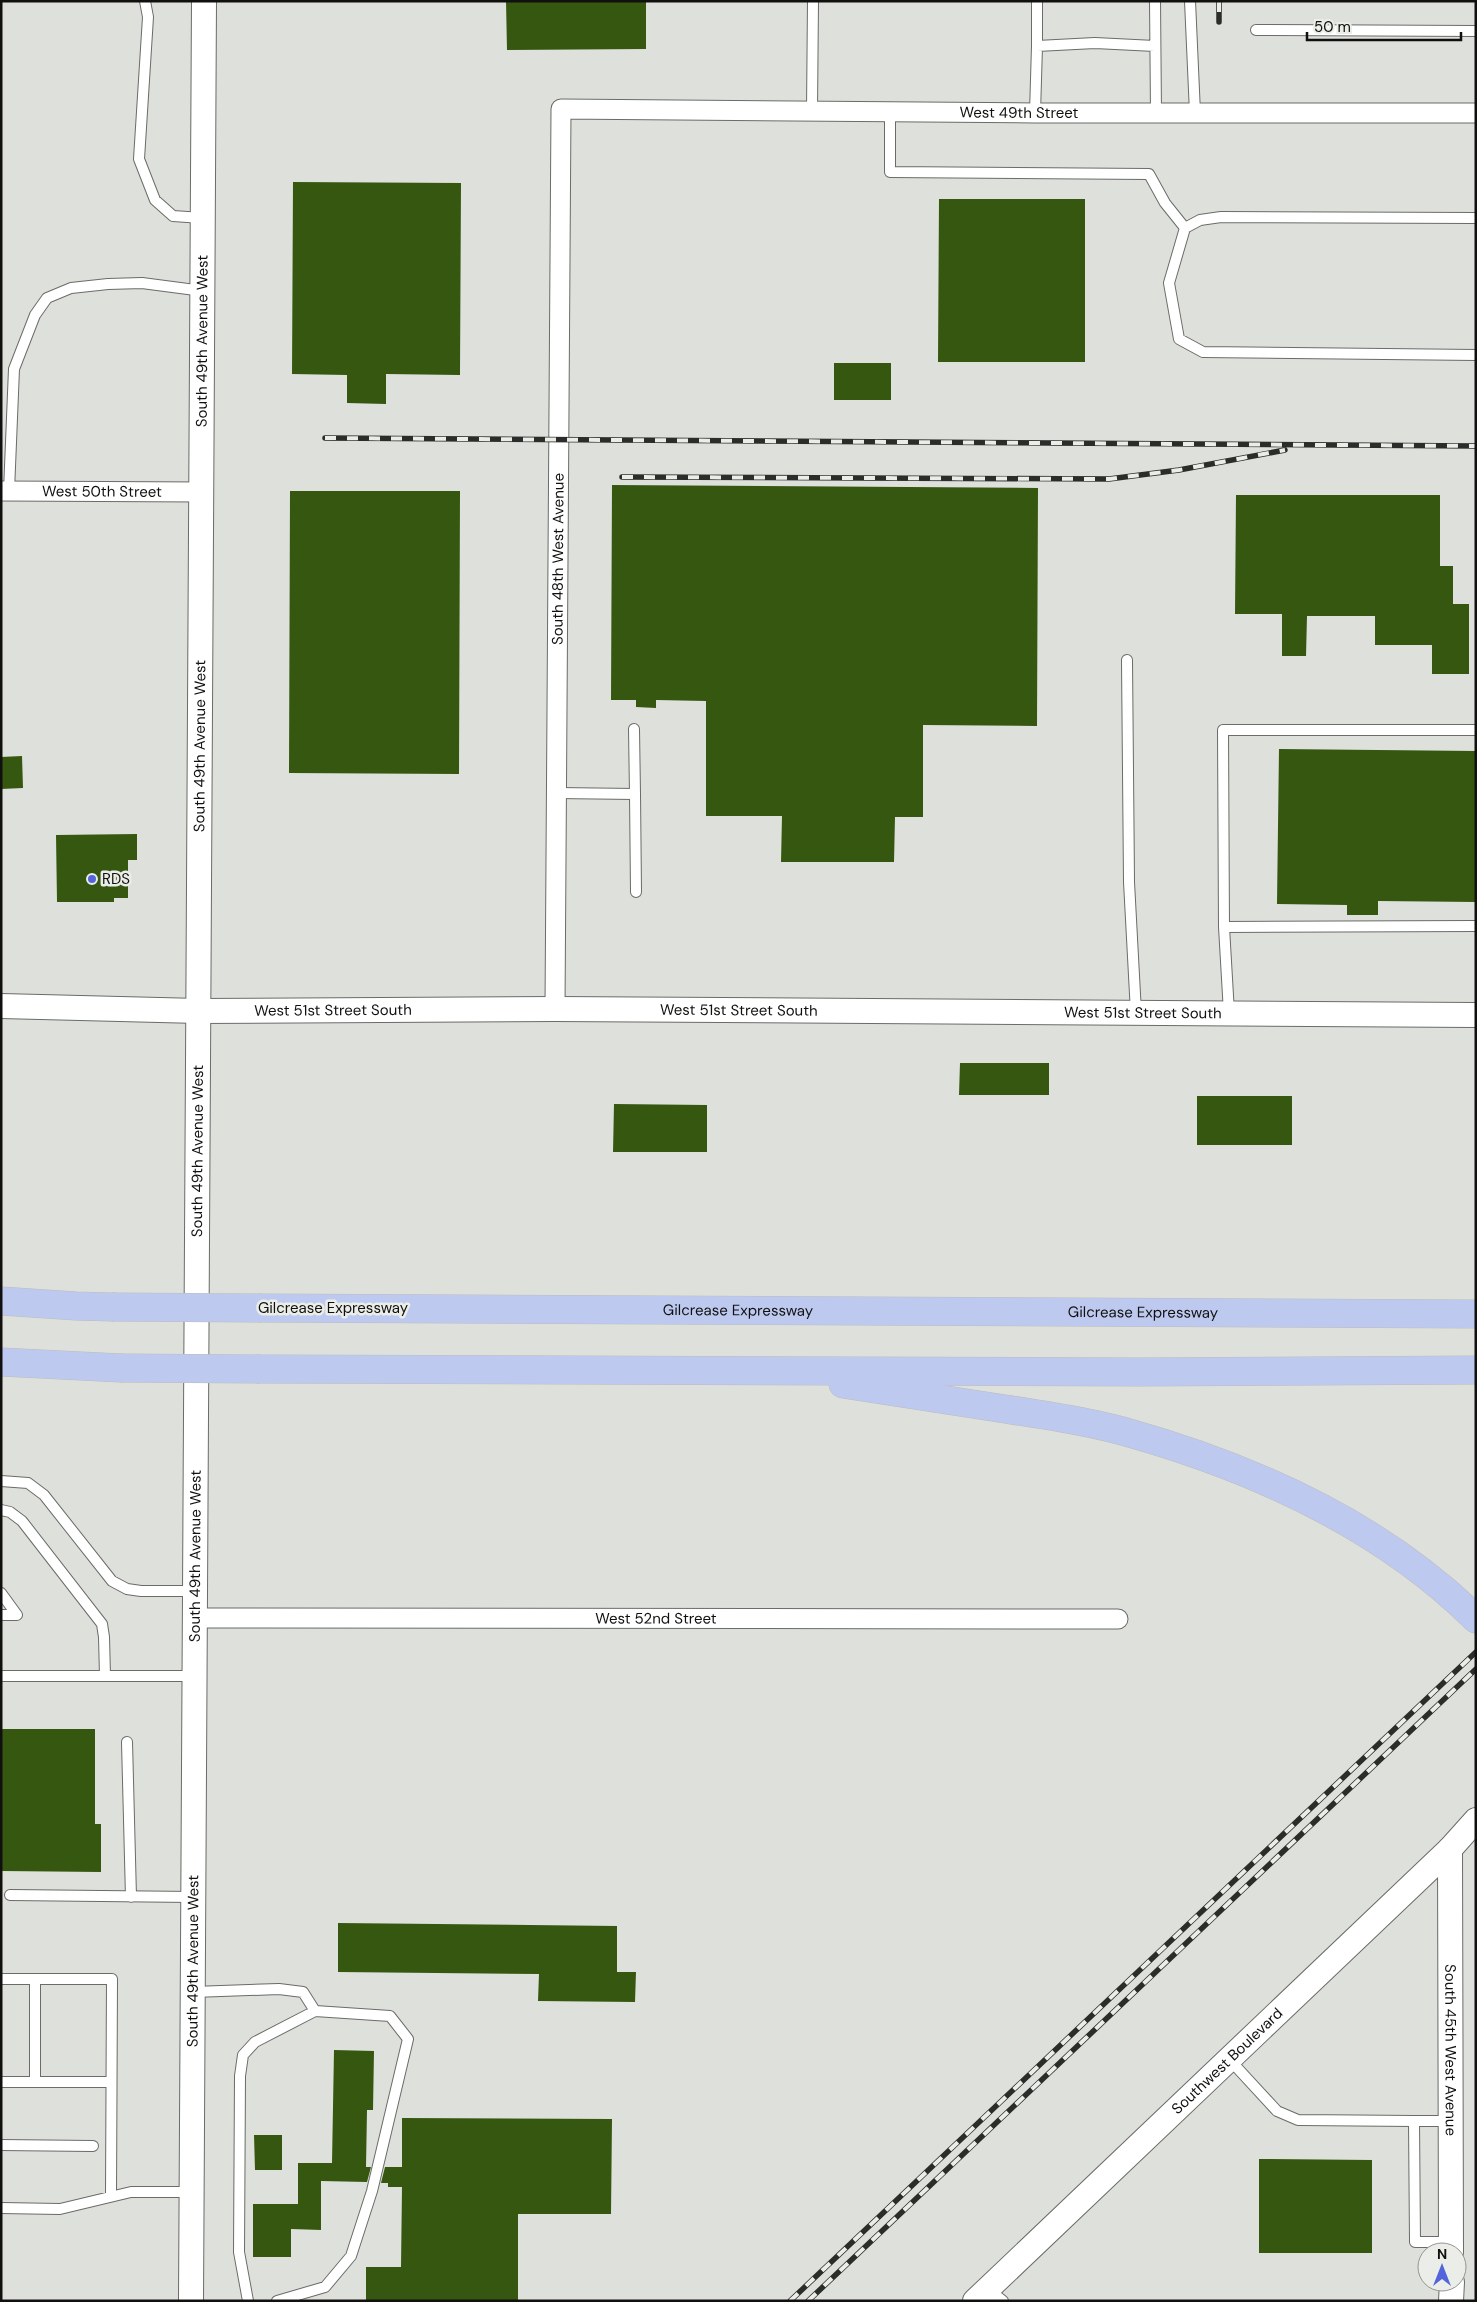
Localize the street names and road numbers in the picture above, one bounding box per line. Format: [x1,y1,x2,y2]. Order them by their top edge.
street label: West 49th Street [959,102,1079,123]
street label: South 49th Avenue West [192,255,213,427]
street label: South 48th West Avenue [547,473,569,645]
street label: West 50th Street [42,481,162,502]
street label: South 49th Avenue West [189,660,210,832]
street label: West 51st Street South [254,1000,412,1021]
street label: West 51st Street South [660,1000,818,1021]
street label: West 51st Street South [1064,1002,1222,1023]
street label: South 49th Avenue West [187,1065,208,1237]
street label: Gilcrease Expressway [258,1298,409,1318]
street label: Gilcrease Expressway [663,1300,814,1321]
street label: Gilcrease Expressway [1068,1302,1219,1323]
street label: South 49th Avenue West [185,1470,206,1642]
street label: West 52nd Street [595,1608,717,1629]
street label: South 49th Avenue West [182,1875,203,2047]
street label: South 45th West Avenue [1440,1964,1461,2136]
street label: Southwest Boulevard [1167,2004,1287,2119]

